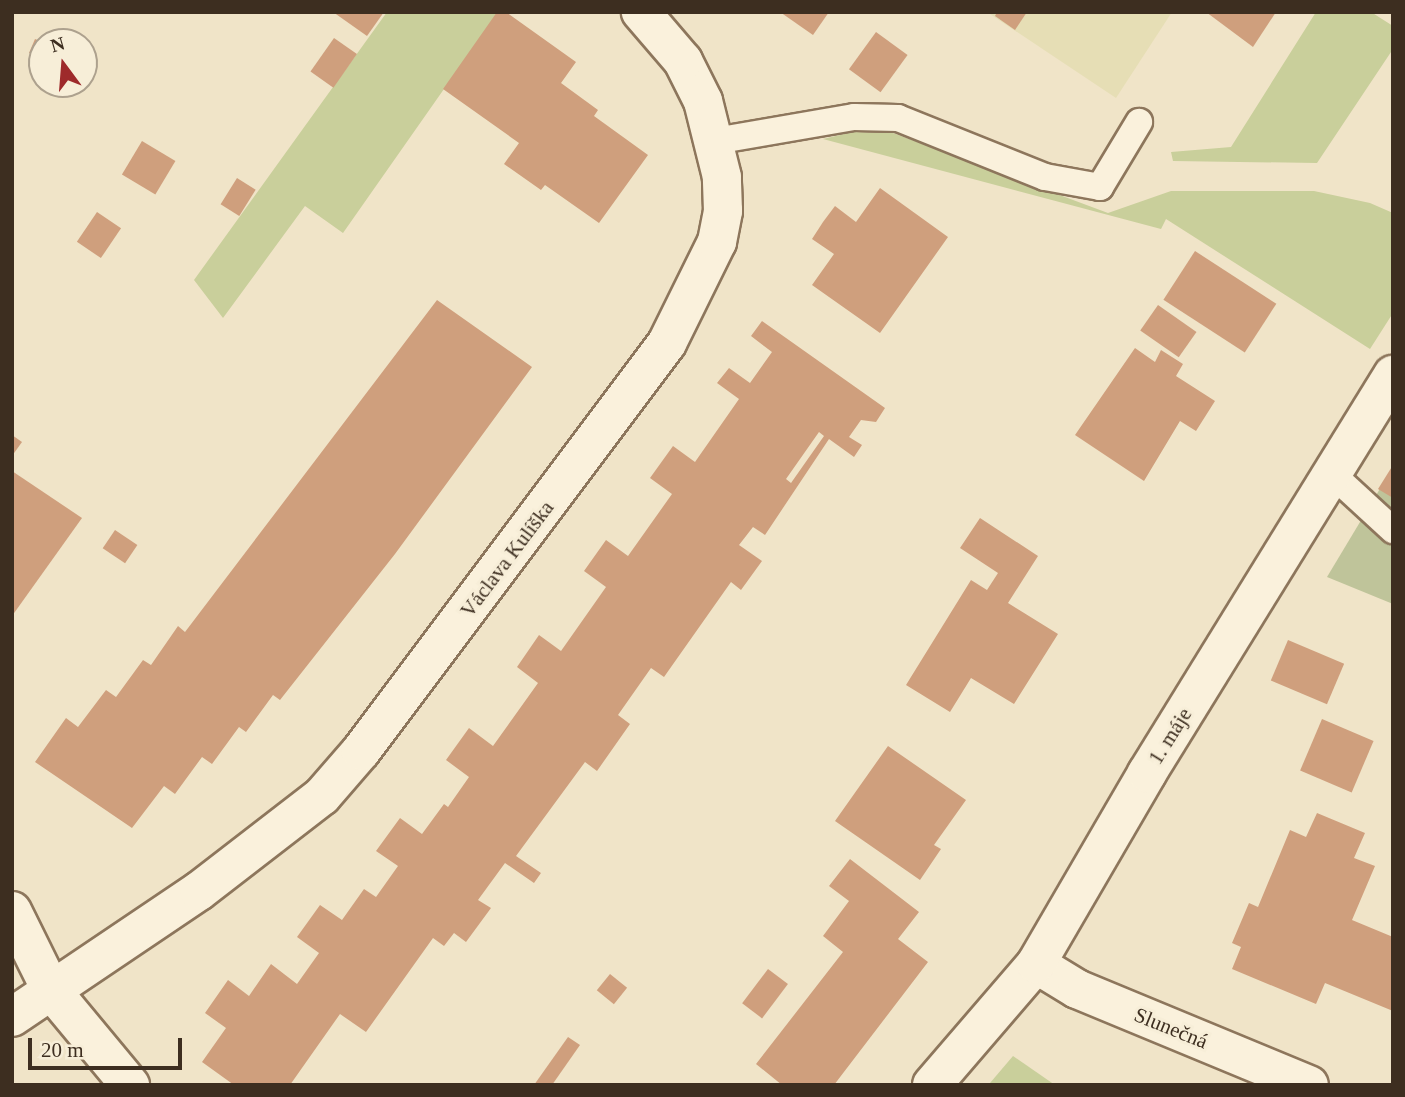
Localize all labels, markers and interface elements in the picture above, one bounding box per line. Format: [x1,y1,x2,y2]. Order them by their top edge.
north arrow [28,28,98,98]
text: N [48,32,67,56]
street label: Václava Kulíška [455,496,559,622]
street label: 1. máje [1143,703,1197,769]
street label: Slunečná [1131,1002,1211,1054]
scale bar [32,1024,186,1068]
text: 20 m [41,1038,84,1062]

